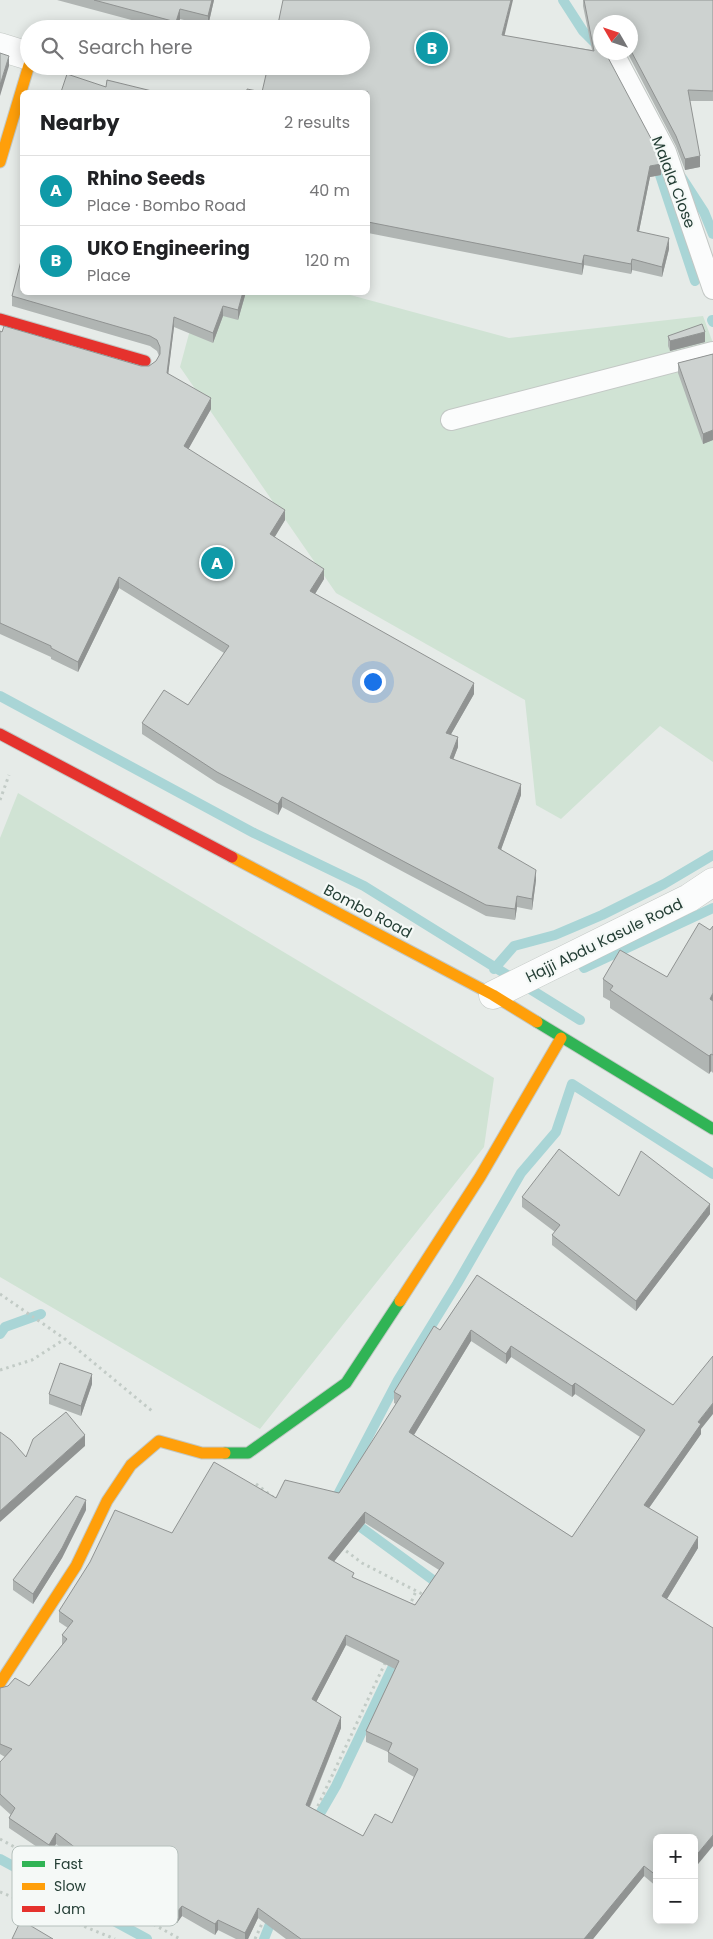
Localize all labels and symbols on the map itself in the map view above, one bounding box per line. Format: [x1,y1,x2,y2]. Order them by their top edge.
north arrow [593,15,638,60]
pin: B [416,29,448,67]
street label: Malala Close [647,133,701,231]
pin: A [201,544,233,582]
your location [360,669,386,695]
street label: Bombo Road [320,879,416,943]
street label: Hajji Abdu Kasule Road [522,893,686,987]
legend [12,1846,178,1926]
text: Fast [54,1854,83,1874]
text: Slow [54,1876,87,1896]
text: Jam [54,1899,85,1919]

